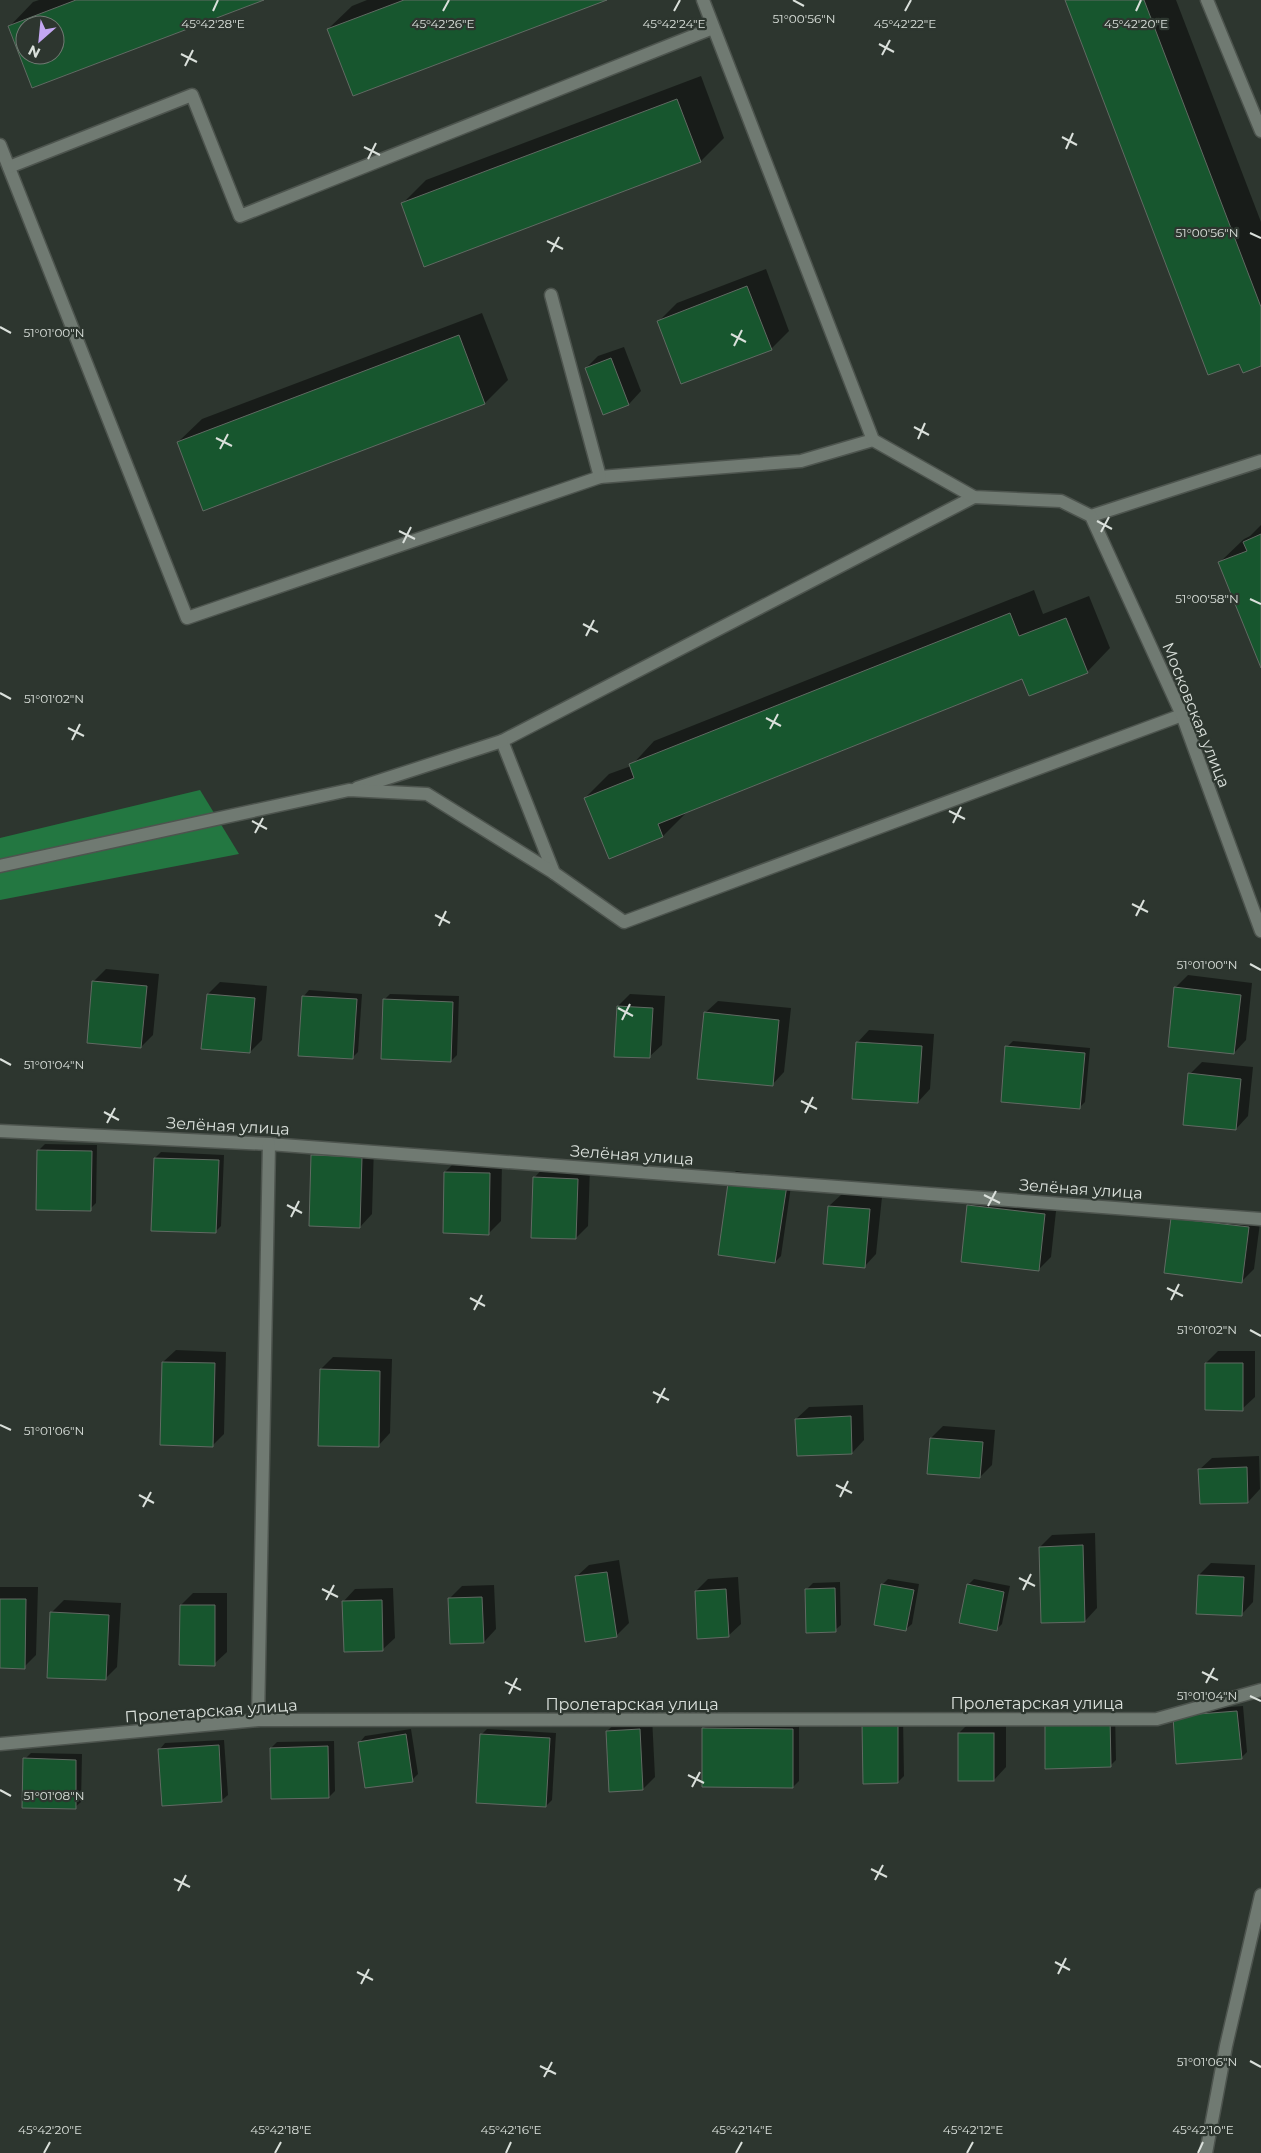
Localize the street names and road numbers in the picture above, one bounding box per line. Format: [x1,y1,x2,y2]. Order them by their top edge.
street label: Московская улица [1158,640,1234,790]
street label: Зелёная улица [166,1113,290,1139]
street label: Зелёная улица [570,1141,694,1169]
street label: Зелёная улица [1019,1175,1143,1203]
street label: Пролетарская улица [950,1694,1124,1713]
street label: Пролетарская улица [124,1695,298,1727]
street label: Пролетарская улица [545,1695,719,1714]

